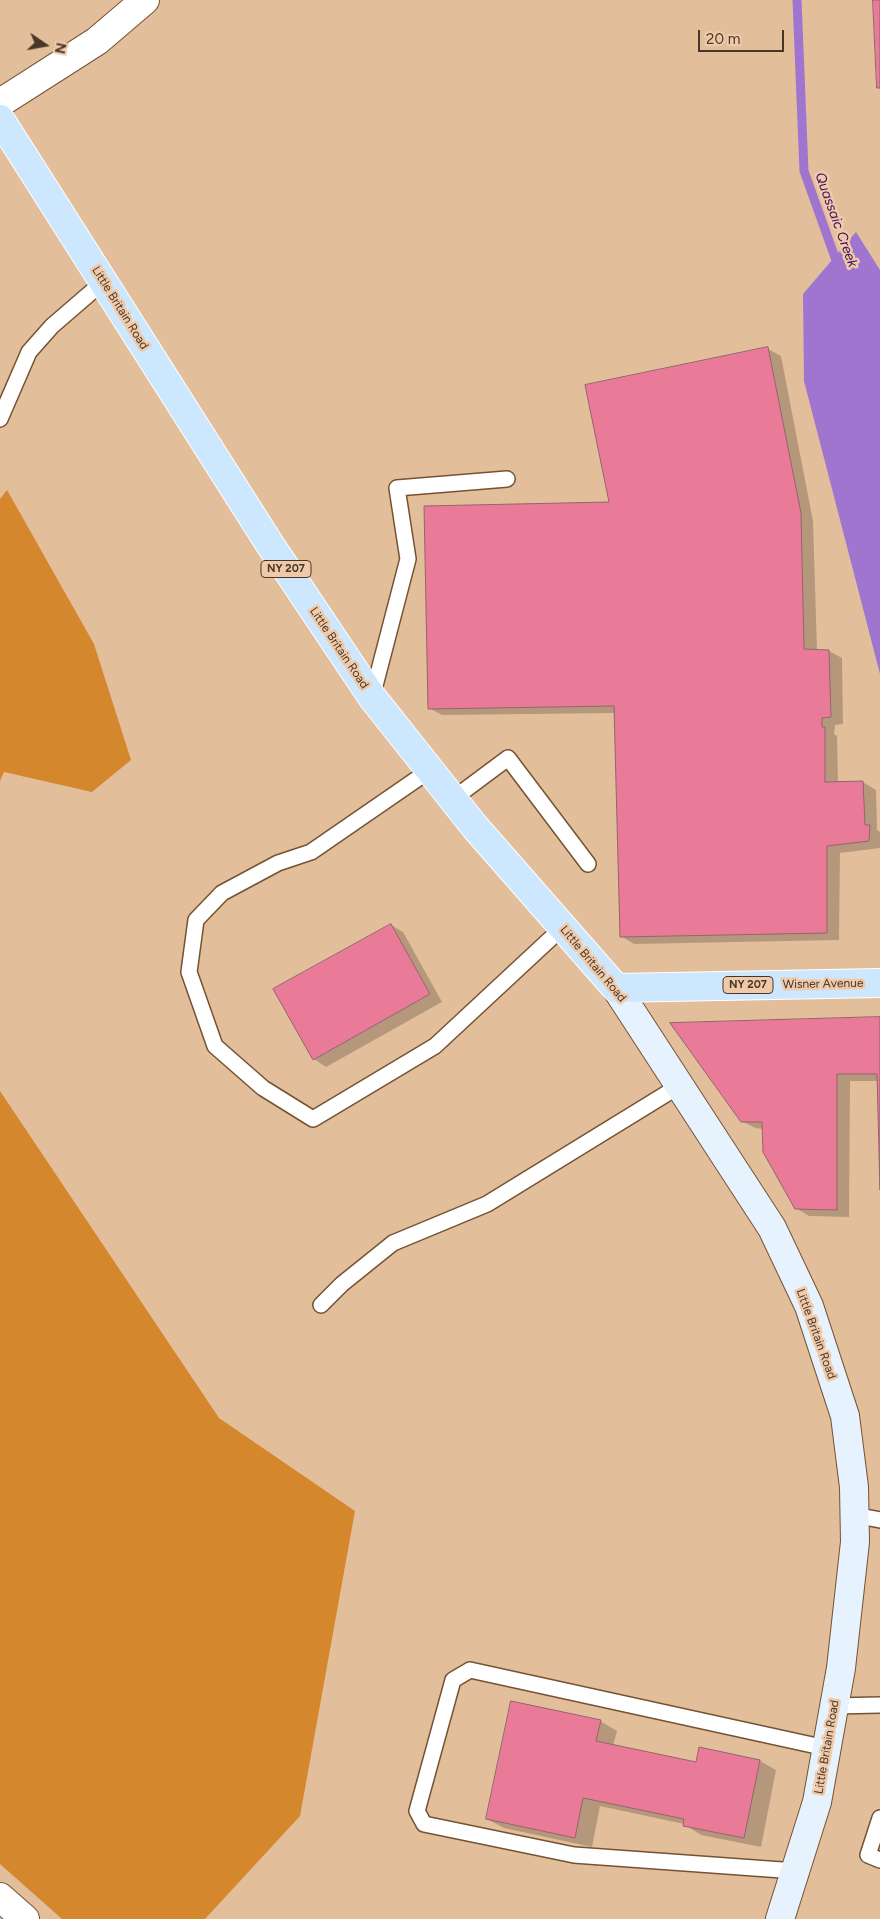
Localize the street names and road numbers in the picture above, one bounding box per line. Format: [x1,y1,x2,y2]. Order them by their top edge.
street label: Little Britain Road [89,264,151,352]
road number: NY 207 [261,560,311,578]
street label: Little Britain Road [306,605,372,691]
street label: Little Britain Road [557,923,629,1005]
road number: NY 207 [723,976,773,994]
street label: Wisner Avenue [783,976,863,992]
street label: Little Britain Road [793,1287,839,1381]
street label: Little Britain Road [812,1699,842,1795]

